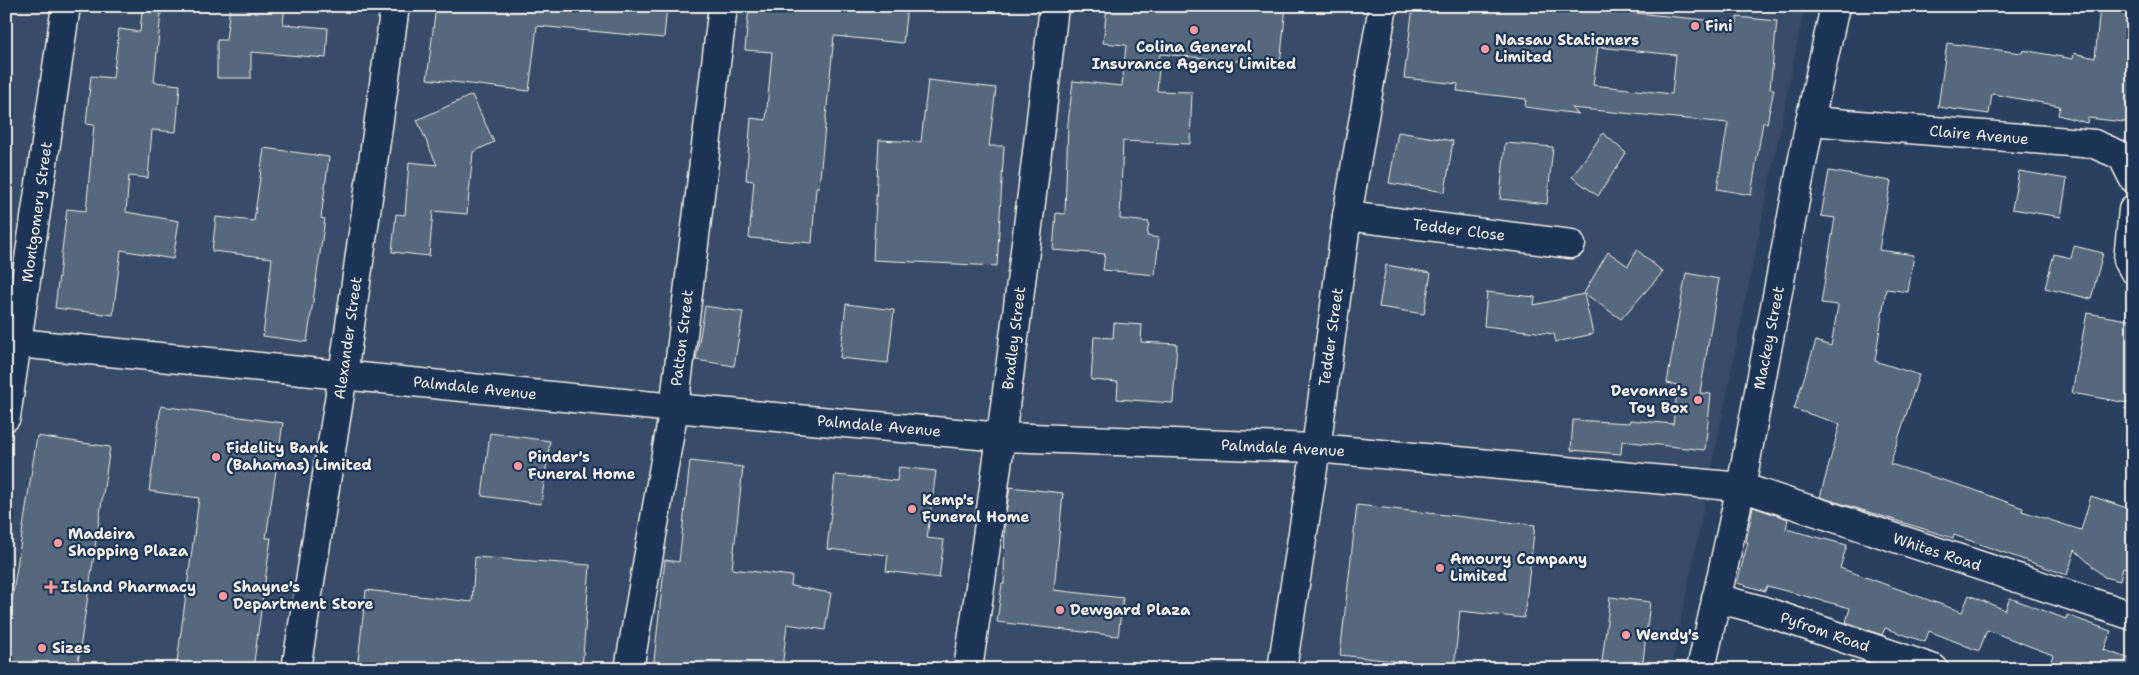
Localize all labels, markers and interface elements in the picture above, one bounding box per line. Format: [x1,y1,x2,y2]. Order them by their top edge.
place label: Fini [1705,16,1733,36]
marker: Fini [1689,20,1701,32]
marker: Colina General Insurance Agency Limited [1188,24,1200,36]
place label: Nassau Stationers Limited [1495,30,1639,67]
place label: Colina General Insurance Agency Limited [1092,37,1296,74]
marker: Nassau Stationers Limited [1479,43,1491,55]
street label: Claire Avenue [1929,121,2029,149]
street label: Montgomery Street [17,140,57,284]
street label: Tedder Close [1412,214,1506,246]
street label: Alexander Street [329,275,367,401]
street label: Mackey Street [1749,284,1789,392]
street label: Bradley Street [998,285,1030,391]
street label: Tedder Street [1314,287,1348,387]
street label: Patton Street [666,289,698,387]
street label: Palmdale Avenue [412,372,538,404]
place label: Devonne's Toy Box [1611,381,1688,418]
marker: Devonne's Toy Box [1692,394,1704,406]
street label: Palmdale Avenue [816,411,942,441]
street label: Palmdale Avenue [1220,435,1346,461]
place label: Fidelity Bank (Bahamas) Limited [226,438,372,475]
place label: Pinder's Funeral Home [528,447,636,484]
marker: Fidelity Bank (Bahamas) Limited [210,451,222,463]
marker: Pinder's Funeral Home [512,460,524,472]
place label: Kemp's Funeral Home [922,490,1030,527]
marker: Kemp's Funeral Home [906,503,918,515]
place label: Madeira Shopping Plaza [68,524,189,561]
street label: Whites Road [1890,528,1984,576]
marker: Madeira Shopping Plaza [52,537,64,549]
place label: Amoury Company Limited [1450,549,1587,586]
marker: Amoury Company Limited [1434,562,1446,574]
place label: Island Pharmacy [61,577,196,597]
place label: Shayne's Department Store [233,577,374,614]
marker: Island Pharmacy [45,581,57,593]
marker: Shayne's Department Store [217,590,229,602]
place label: Dewgard Plaza [1070,600,1191,620]
marker: Dewgard Plaza [1054,604,1066,616]
street label: Pyfrom Road [1778,607,1873,657]
place label: Wendy's [1636,625,1699,645]
marker: Wendy's [1620,629,1632,641]
place label: Sizes [52,638,91,658]
marker: Sizes [36,642,48,654]

